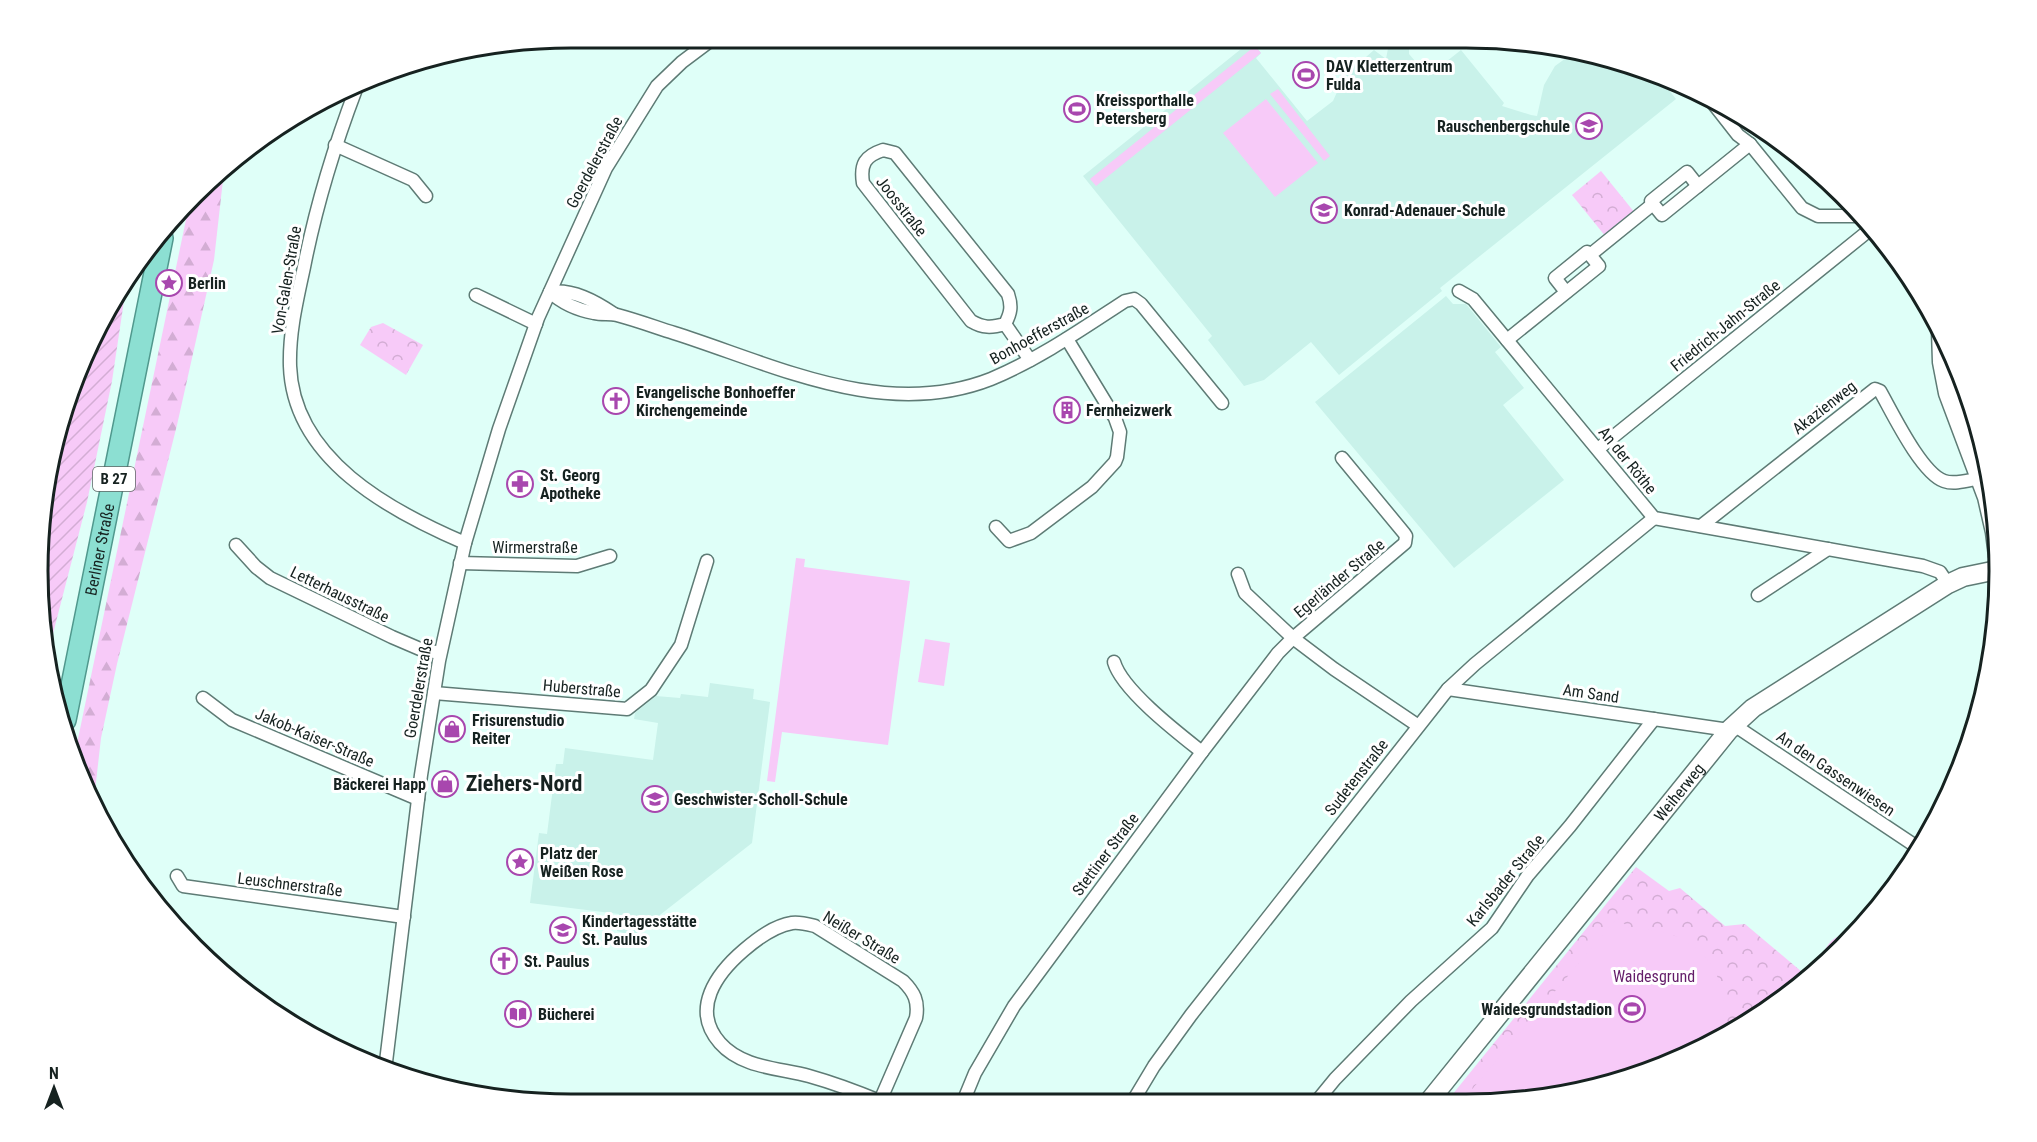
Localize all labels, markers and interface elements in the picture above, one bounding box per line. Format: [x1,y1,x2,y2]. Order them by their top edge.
place label: DAV Kletterzentrum Fulda [1326,57,1453,94]
sports icon: DAV Kletterzentrum Fulda [1291,60,1321,90]
place label: Kreissporthalle Petersberg [1096,91,1194,128]
sports icon: Kreissporthalle Petersberg [1062,94,1092,124]
school or university icon: Rauschenbergschule [1574,111,1604,141]
street label: Goerdelerstraße [562,113,627,211]
place label: Rauschenbergschule [1437,117,1570,136]
street label: Joosstraße [872,172,931,240]
school or university icon: Konrad-Adenauer-Schule [1309,195,1339,225]
place label: Konrad-Adenauer-Schule [1344,201,1506,220]
street label: Von-Galen-Straße [268,225,305,336]
place icon: Berlin [154,268,184,298]
place label: Berlin [188,274,226,293]
street label: Friedrich-Jahn-Straße [1667,276,1784,375]
street label: Bonhoefferstraße [986,298,1092,368]
street label: Akazienweg [1789,377,1860,438]
place label: Evangelische Bonhoeffer Kirchengemeinde [636,383,795,420]
church icon: Evangelische Bonhoeffer Kirchengemeinde [601,386,631,416]
building icon: Fernheizwerk [1052,395,1082,425]
place label: Fernheizwerk [1086,401,1172,420]
street label: An der Röthe [1595,423,1661,498]
place label: St. Georg Apotheke [540,466,601,503]
road number: B 27 [93,467,135,491]
pharmacy icon: St. Georg Apotheke [505,469,535,499]
street label: Berliner Straße [81,502,118,597]
street label: Egerländer Straße [1290,535,1388,622]
street label: Wirmerstraße [492,538,578,557]
street label: Letterhausstraße [287,562,392,627]
street label: Goerdelerstraße [400,637,437,740]
street label: Huberstraße [542,676,622,701]
street label: Am Sand [1562,680,1620,707]
street label: Jakob-Kaiser-Straße [252,704,377,771]
place label: Frisurenstudio Reiter [472,711,565,748]
shop icon: Frisurenstudio Reiter [437,714,467,744]
street label: An den Gassenwiesen [1773,727,1898,820]
street label: Sudetenstraße [1321,735,1392,819]
street label: Weiherweg [1650,759,1708,825]
shop icon: Bäckerei Happ [430,769,460,799]
district label: Ziehers-Nord [466,771,582,796]
place label: Bäckerei Happ [333,775,426,794]
school or university icon: Geschwister-Scholl-Schule [640,784,670,814]
place label: Geschwister-Scholl-Schule [674,790,848,809]
street label: Stettiner Straße [1068,809,1143,899]
street label: Karlsbader Straße [1462,830,1548,930]
place label: Platz der Weißen Rose [540,844,624,881]
place icon: Platz der Weißen Rose [505,847,535,877]
street label: Leuschnerstraße [236,869,343,900]
street label: Neißer Straße [820,907,904,968]
place label: Kindertagesstätte St. Paulus [582,912,697,949]
school or university icon: Kindertagesstätte St. Paulus [548,915,578,945]
church icon: St. Paulus [489,946,519,976]
place label: St. Paulus [524,952,589,971]
park label: Waidesgrund [1613,967,1695,986]
sports icon: Waidesgrundstadion [1617,994,1647,1024]
library icon: Bücherei [503,999,533,1029]
place label: Waidesgrundstadion [1481,1000,1612,1019]
place label: Bücherei [538,1005,595,1024]
north arrow [24,1058,84,1118]
text: N [49,1064,59,1083]

